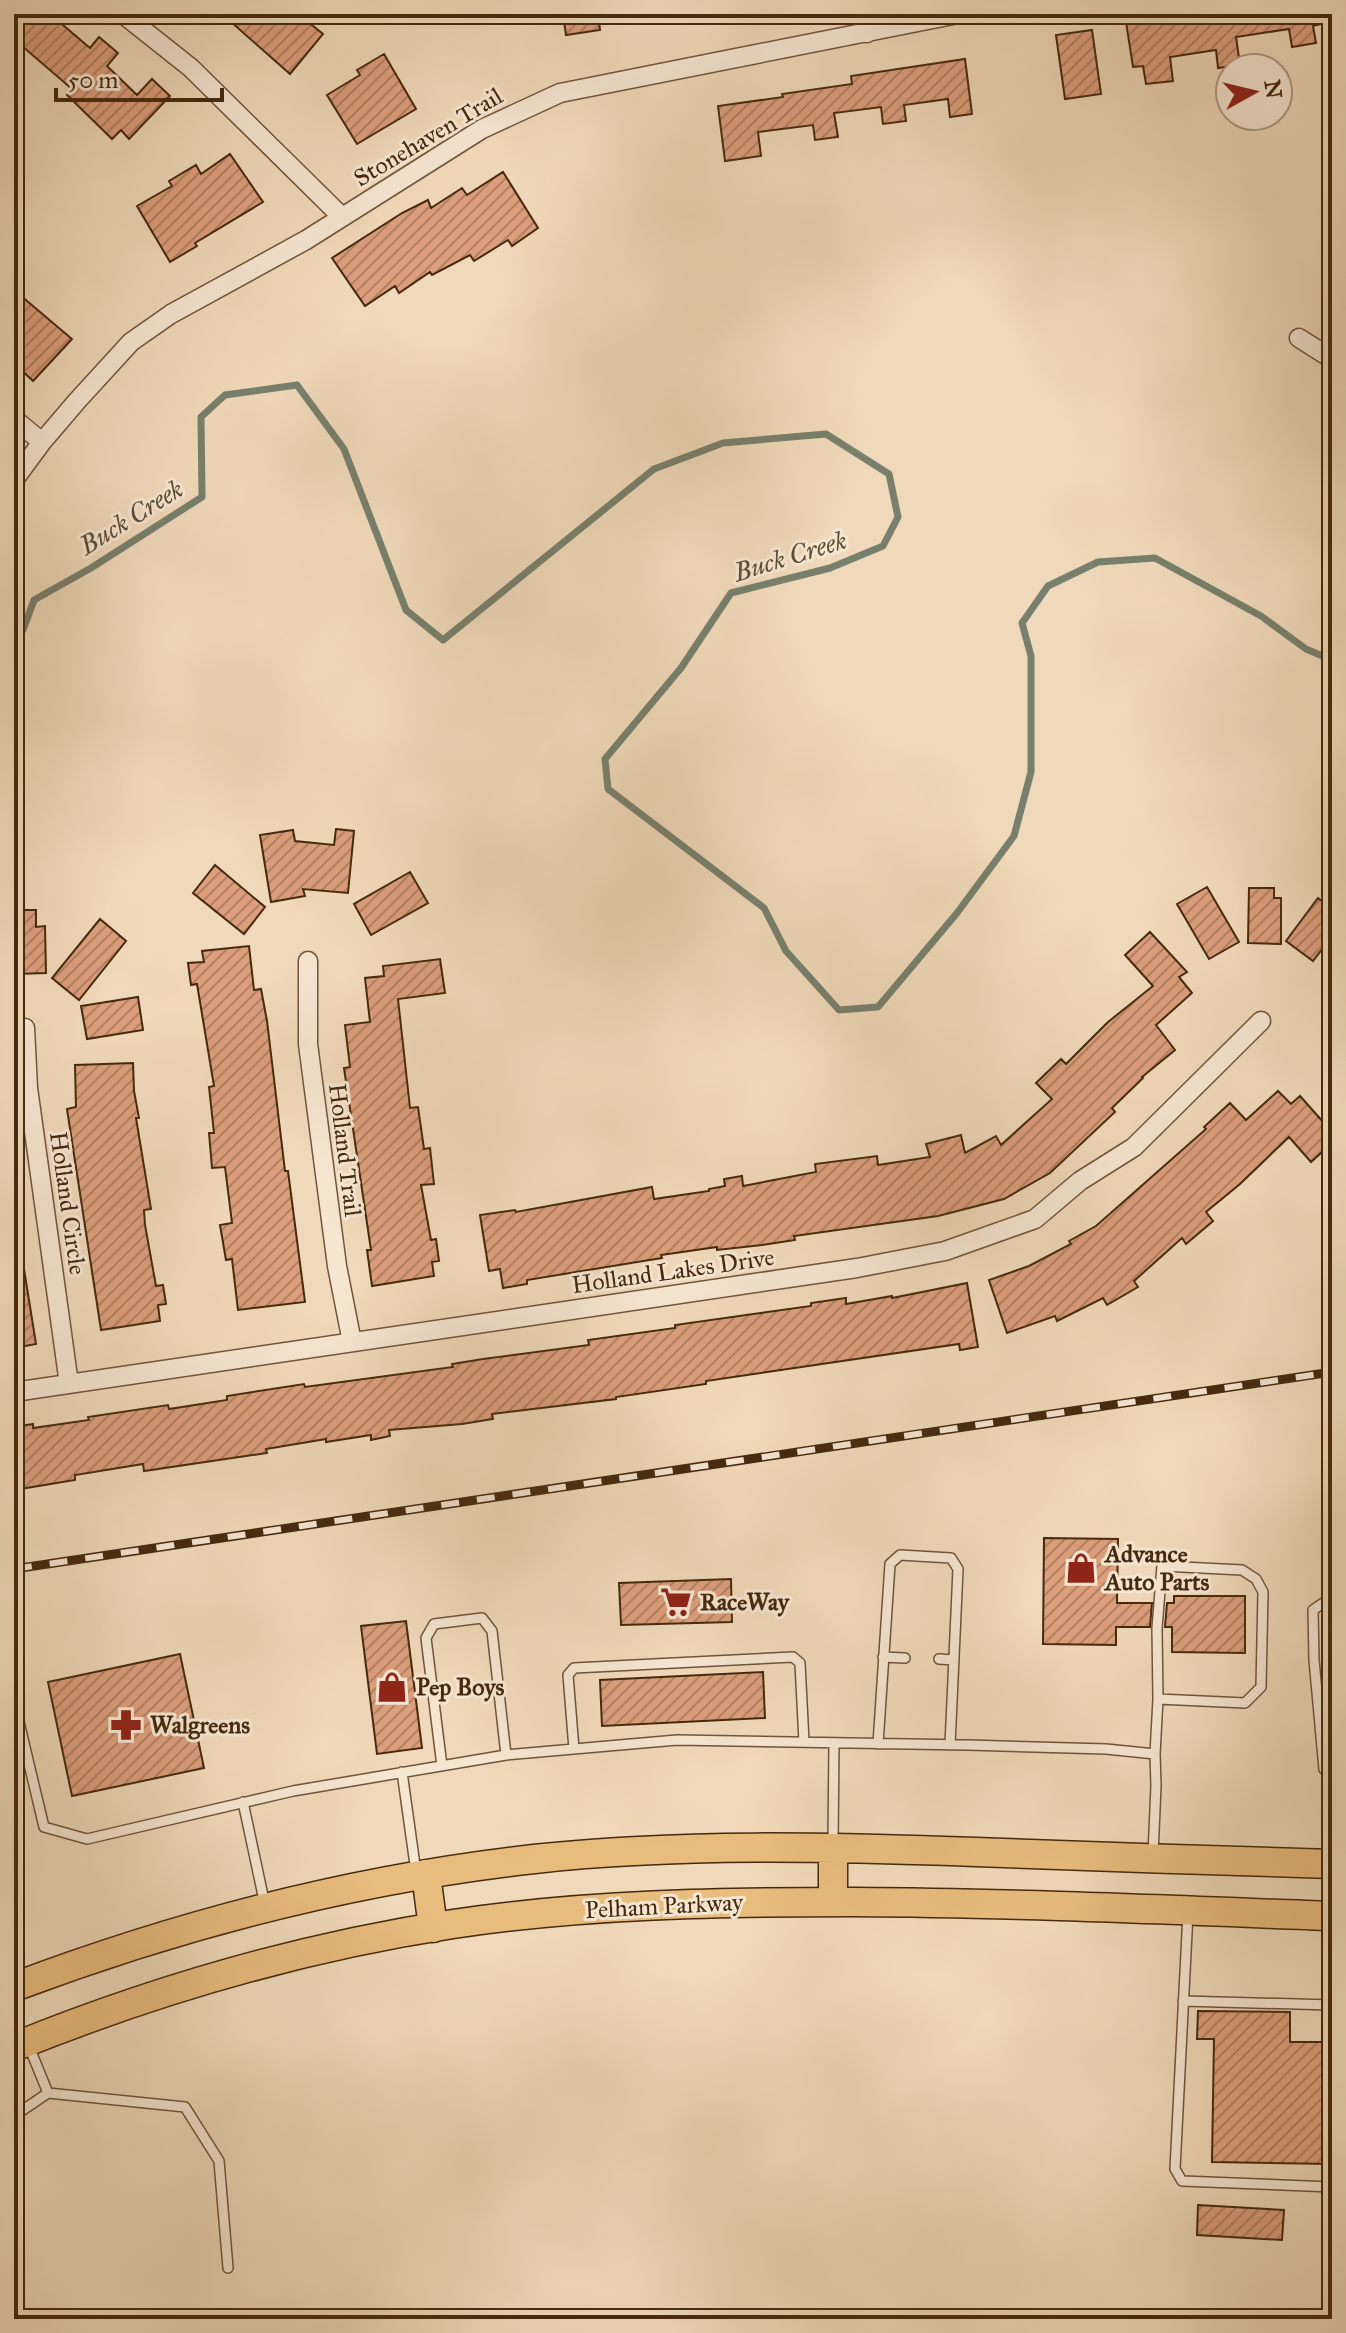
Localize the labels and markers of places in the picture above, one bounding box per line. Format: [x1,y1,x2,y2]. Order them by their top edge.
place label: Advance Auto Parts [1103,1539,1210,1597]
shop icon: Advance Auto Parts [1064,1551,1098,1585]
supermarket icon: RaceWay [659,1585,693,1619]
place label: RaceWay [700,1587,791,1617]
shop icon: Pep Boys [375,1670,409,1704]
place label: Pep Boys [416,1672,505,1702]
pharmacy icon: Walgreens [109,1708,143,1742]
place label: Walgreens [150,1710,250,1740]

